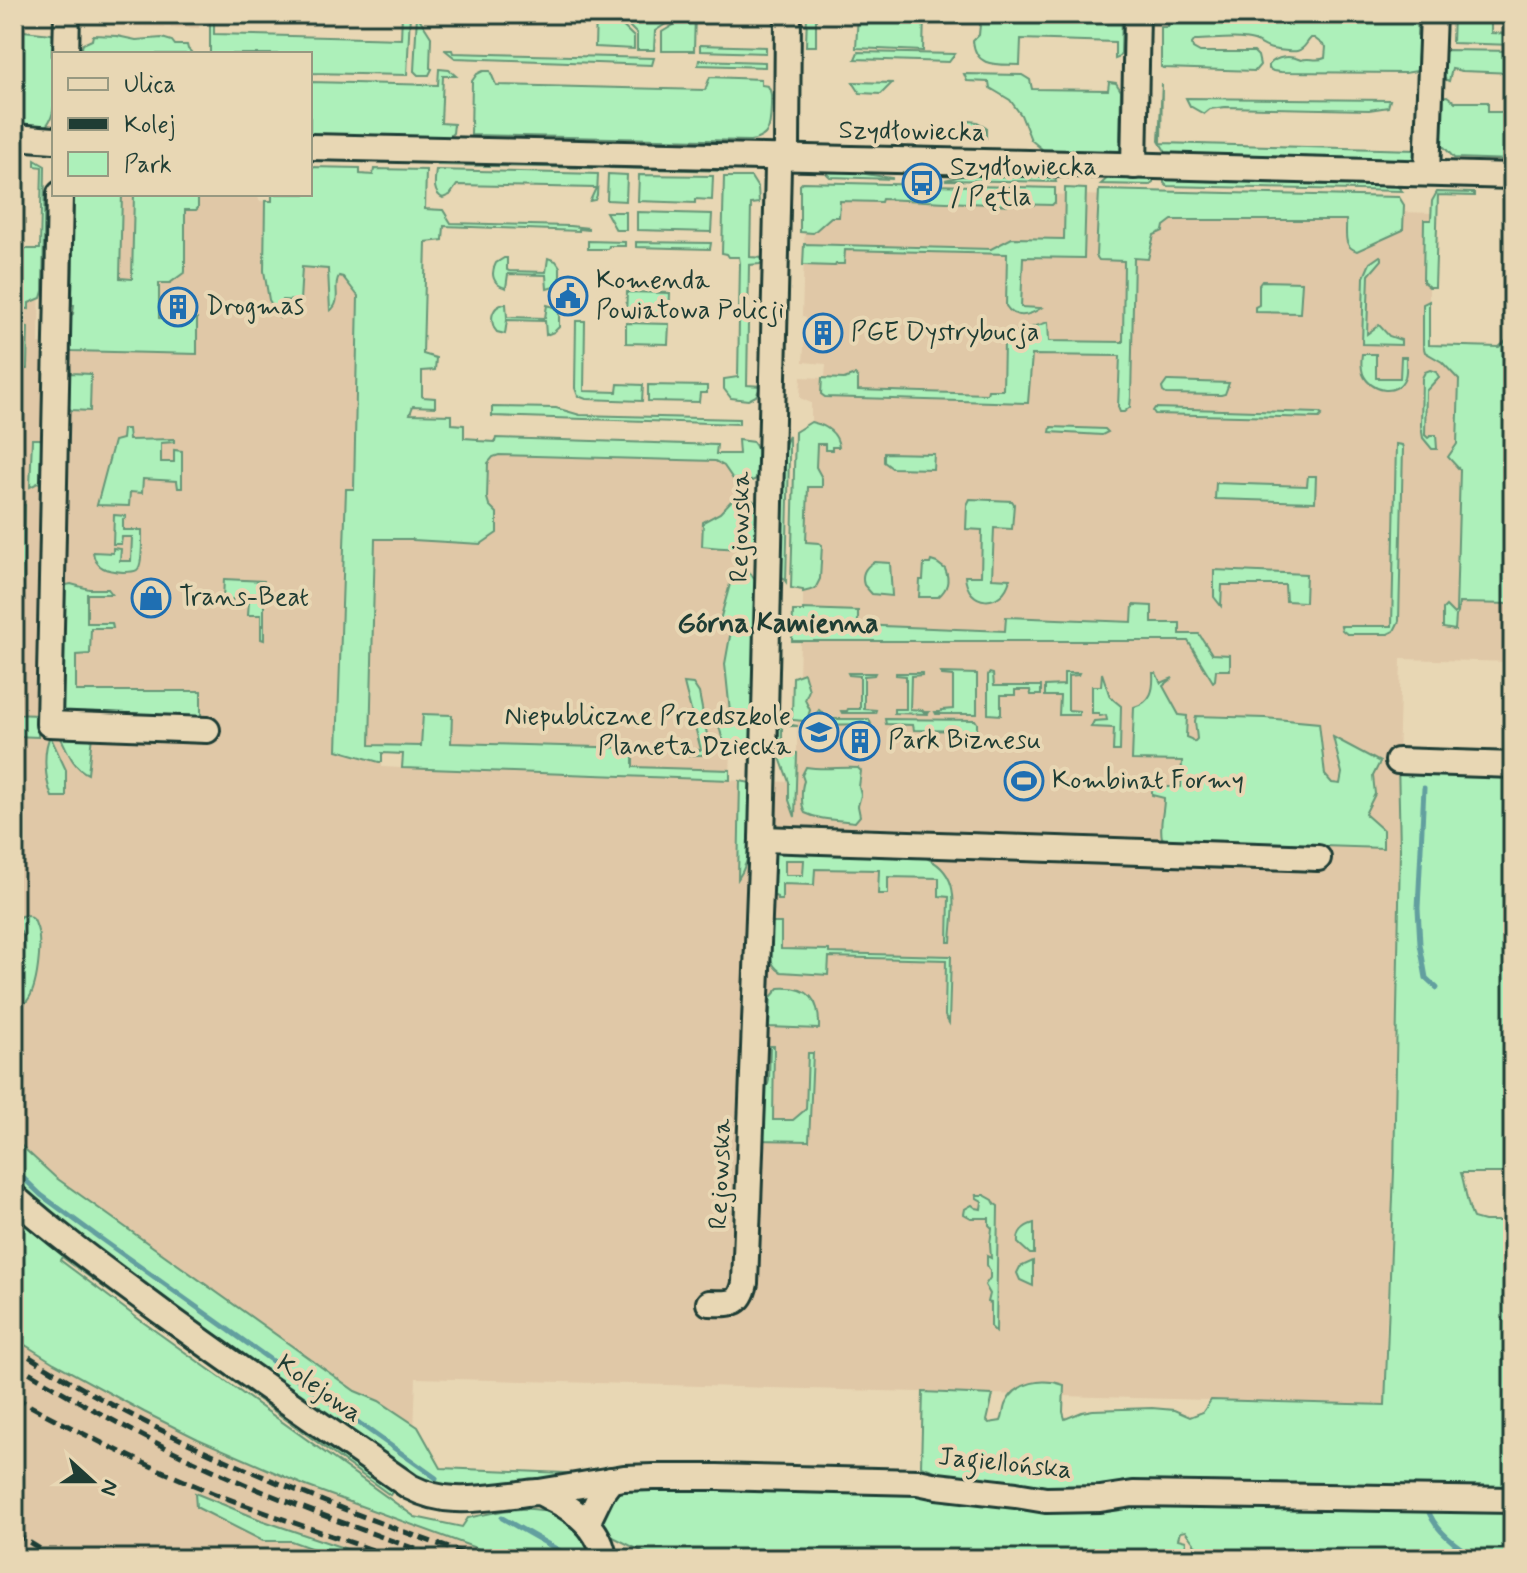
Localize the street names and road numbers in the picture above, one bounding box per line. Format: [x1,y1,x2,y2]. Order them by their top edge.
street label: Szydłowiecka [838,114,986,150]
street label: Rejowska [723,471,759,583]
street label: Rejowska [702,1118,740,1230]
street label: Kolejowa [270,1347,368,1431]
street label: Jagiellońska [936,1440,1074,1491]

